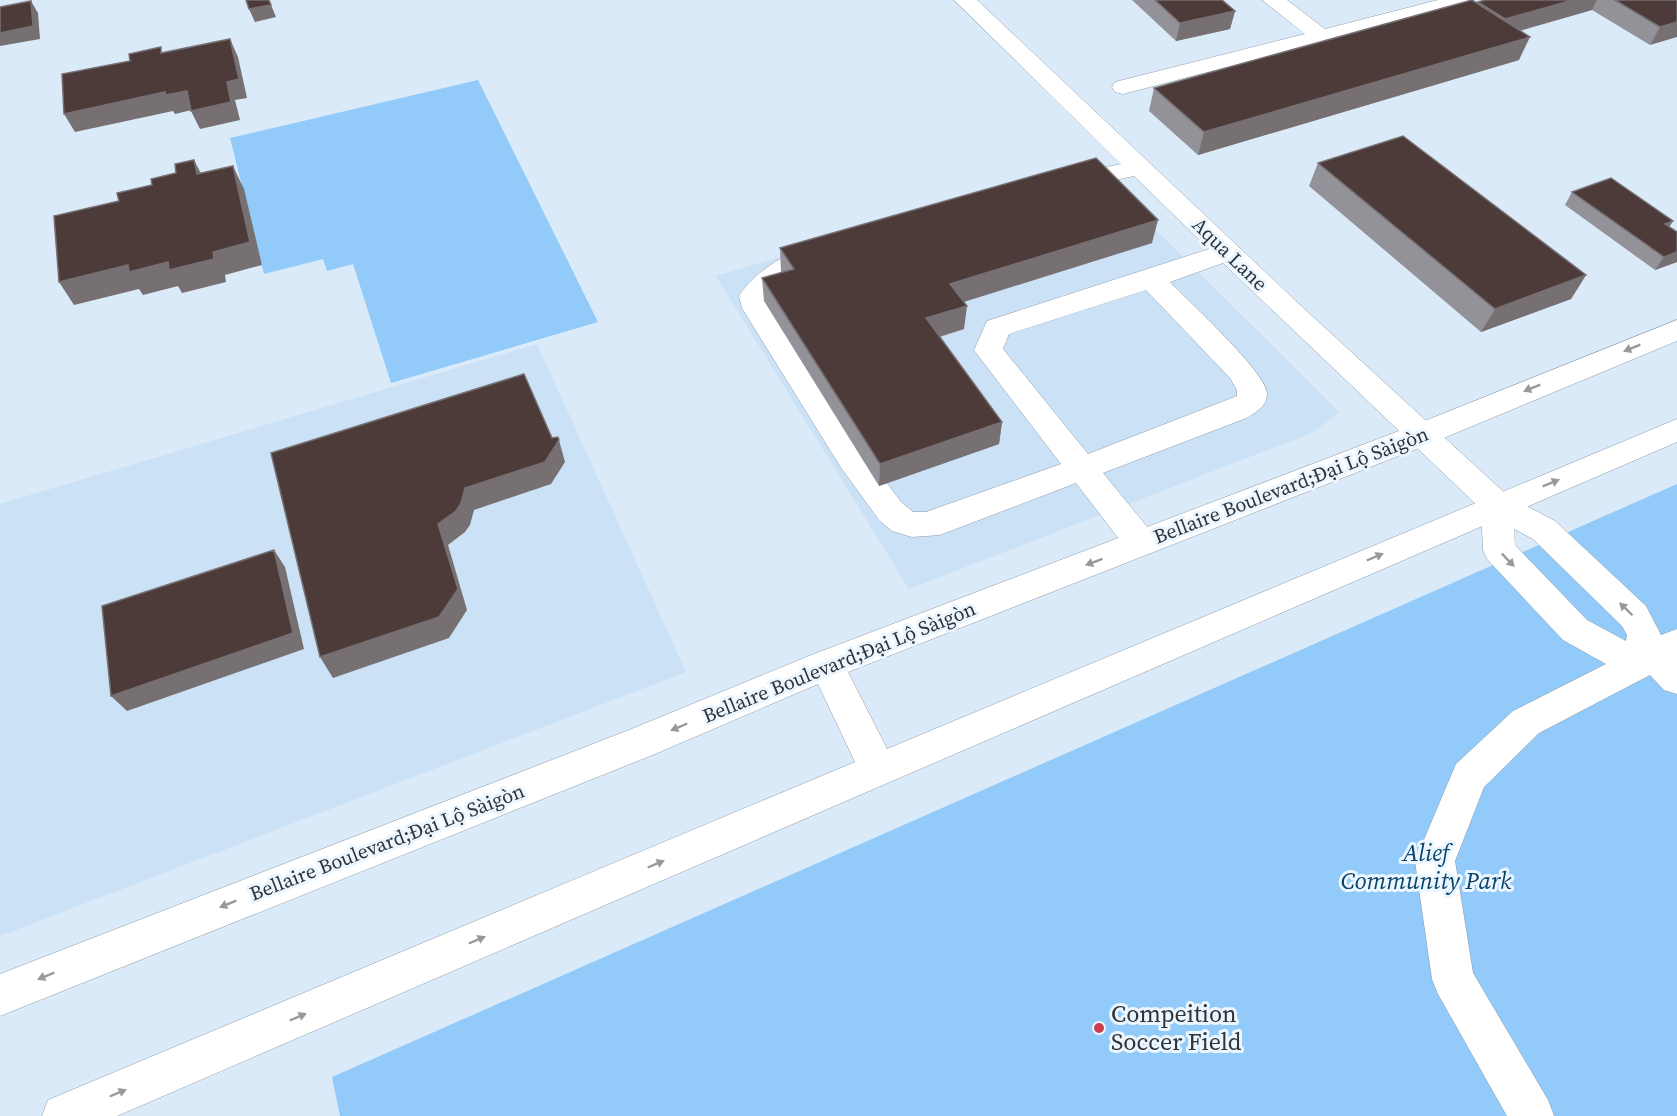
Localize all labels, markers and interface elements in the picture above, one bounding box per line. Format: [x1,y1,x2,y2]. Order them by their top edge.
street label: Aqua Lane [1186,211,1274,297]
one-way arrow [1622,343,1640,353]
one-way arrow [1523,384,1541,393]
street label: Bellaire Boulevard;Đại Lộ Sàigòn [1150,420,1432,550]
one-way arrow [1542,478,1560,488]
one-way arrow [1366,552,1384,561]
one-way arrow [1501,552,1515,567]
one-way arrow [1085,557,1103,567]
street label: Bellaire Boulevard;Đại Lộ Sàigòn [698,594,980,730]
one-way arrow [1620,602,1634,616]
one-way arrow [670,722,687,731]
street label: Bellaire Boulevard;Đại Lộ Sàigòn [246,777,528,907]
park label: Alief Community Park [1341,836,1512,897]
one-way arrow [648,859,666,869]
one-way arrow [218,899,236,909]
one-way arrow [468,935,486,944]
one-way arrow [37,971,55,981]
place label: Compeition Soccer Field [1111,997,1242,1058]
one-way arrow [289,1012,307,1022]
marker: Compeition Soccer Field [1092,1021,1106,1035]
one-way arrow [110,1088,128,1098]

